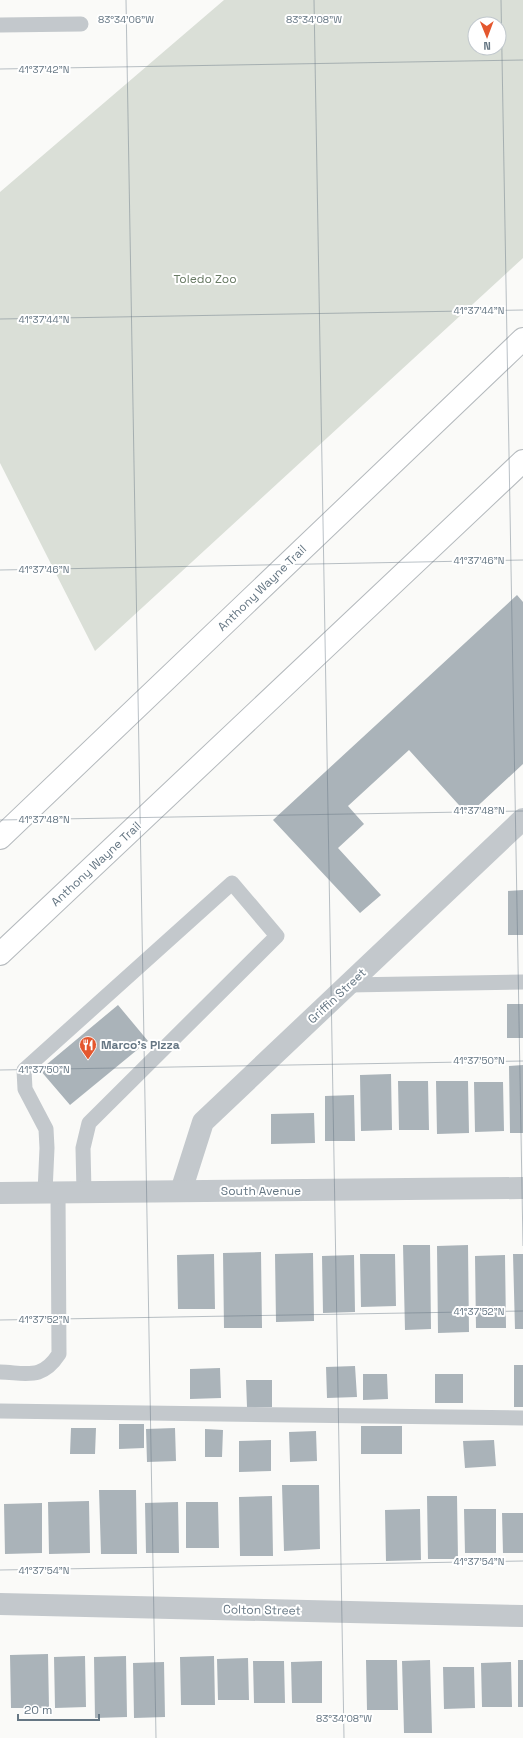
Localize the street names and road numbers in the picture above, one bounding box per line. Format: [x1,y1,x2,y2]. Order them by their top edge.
street label: Anthony Wayne Trail [214,541,310,635]
street label: Anthony Wayne Trail [48,818,144,910]
street label: Griffin Street [304,965,370,1027]
street label: South Avenue [221,1183,301,1199]
street label: Colton Street [223,1601,301,1619]

